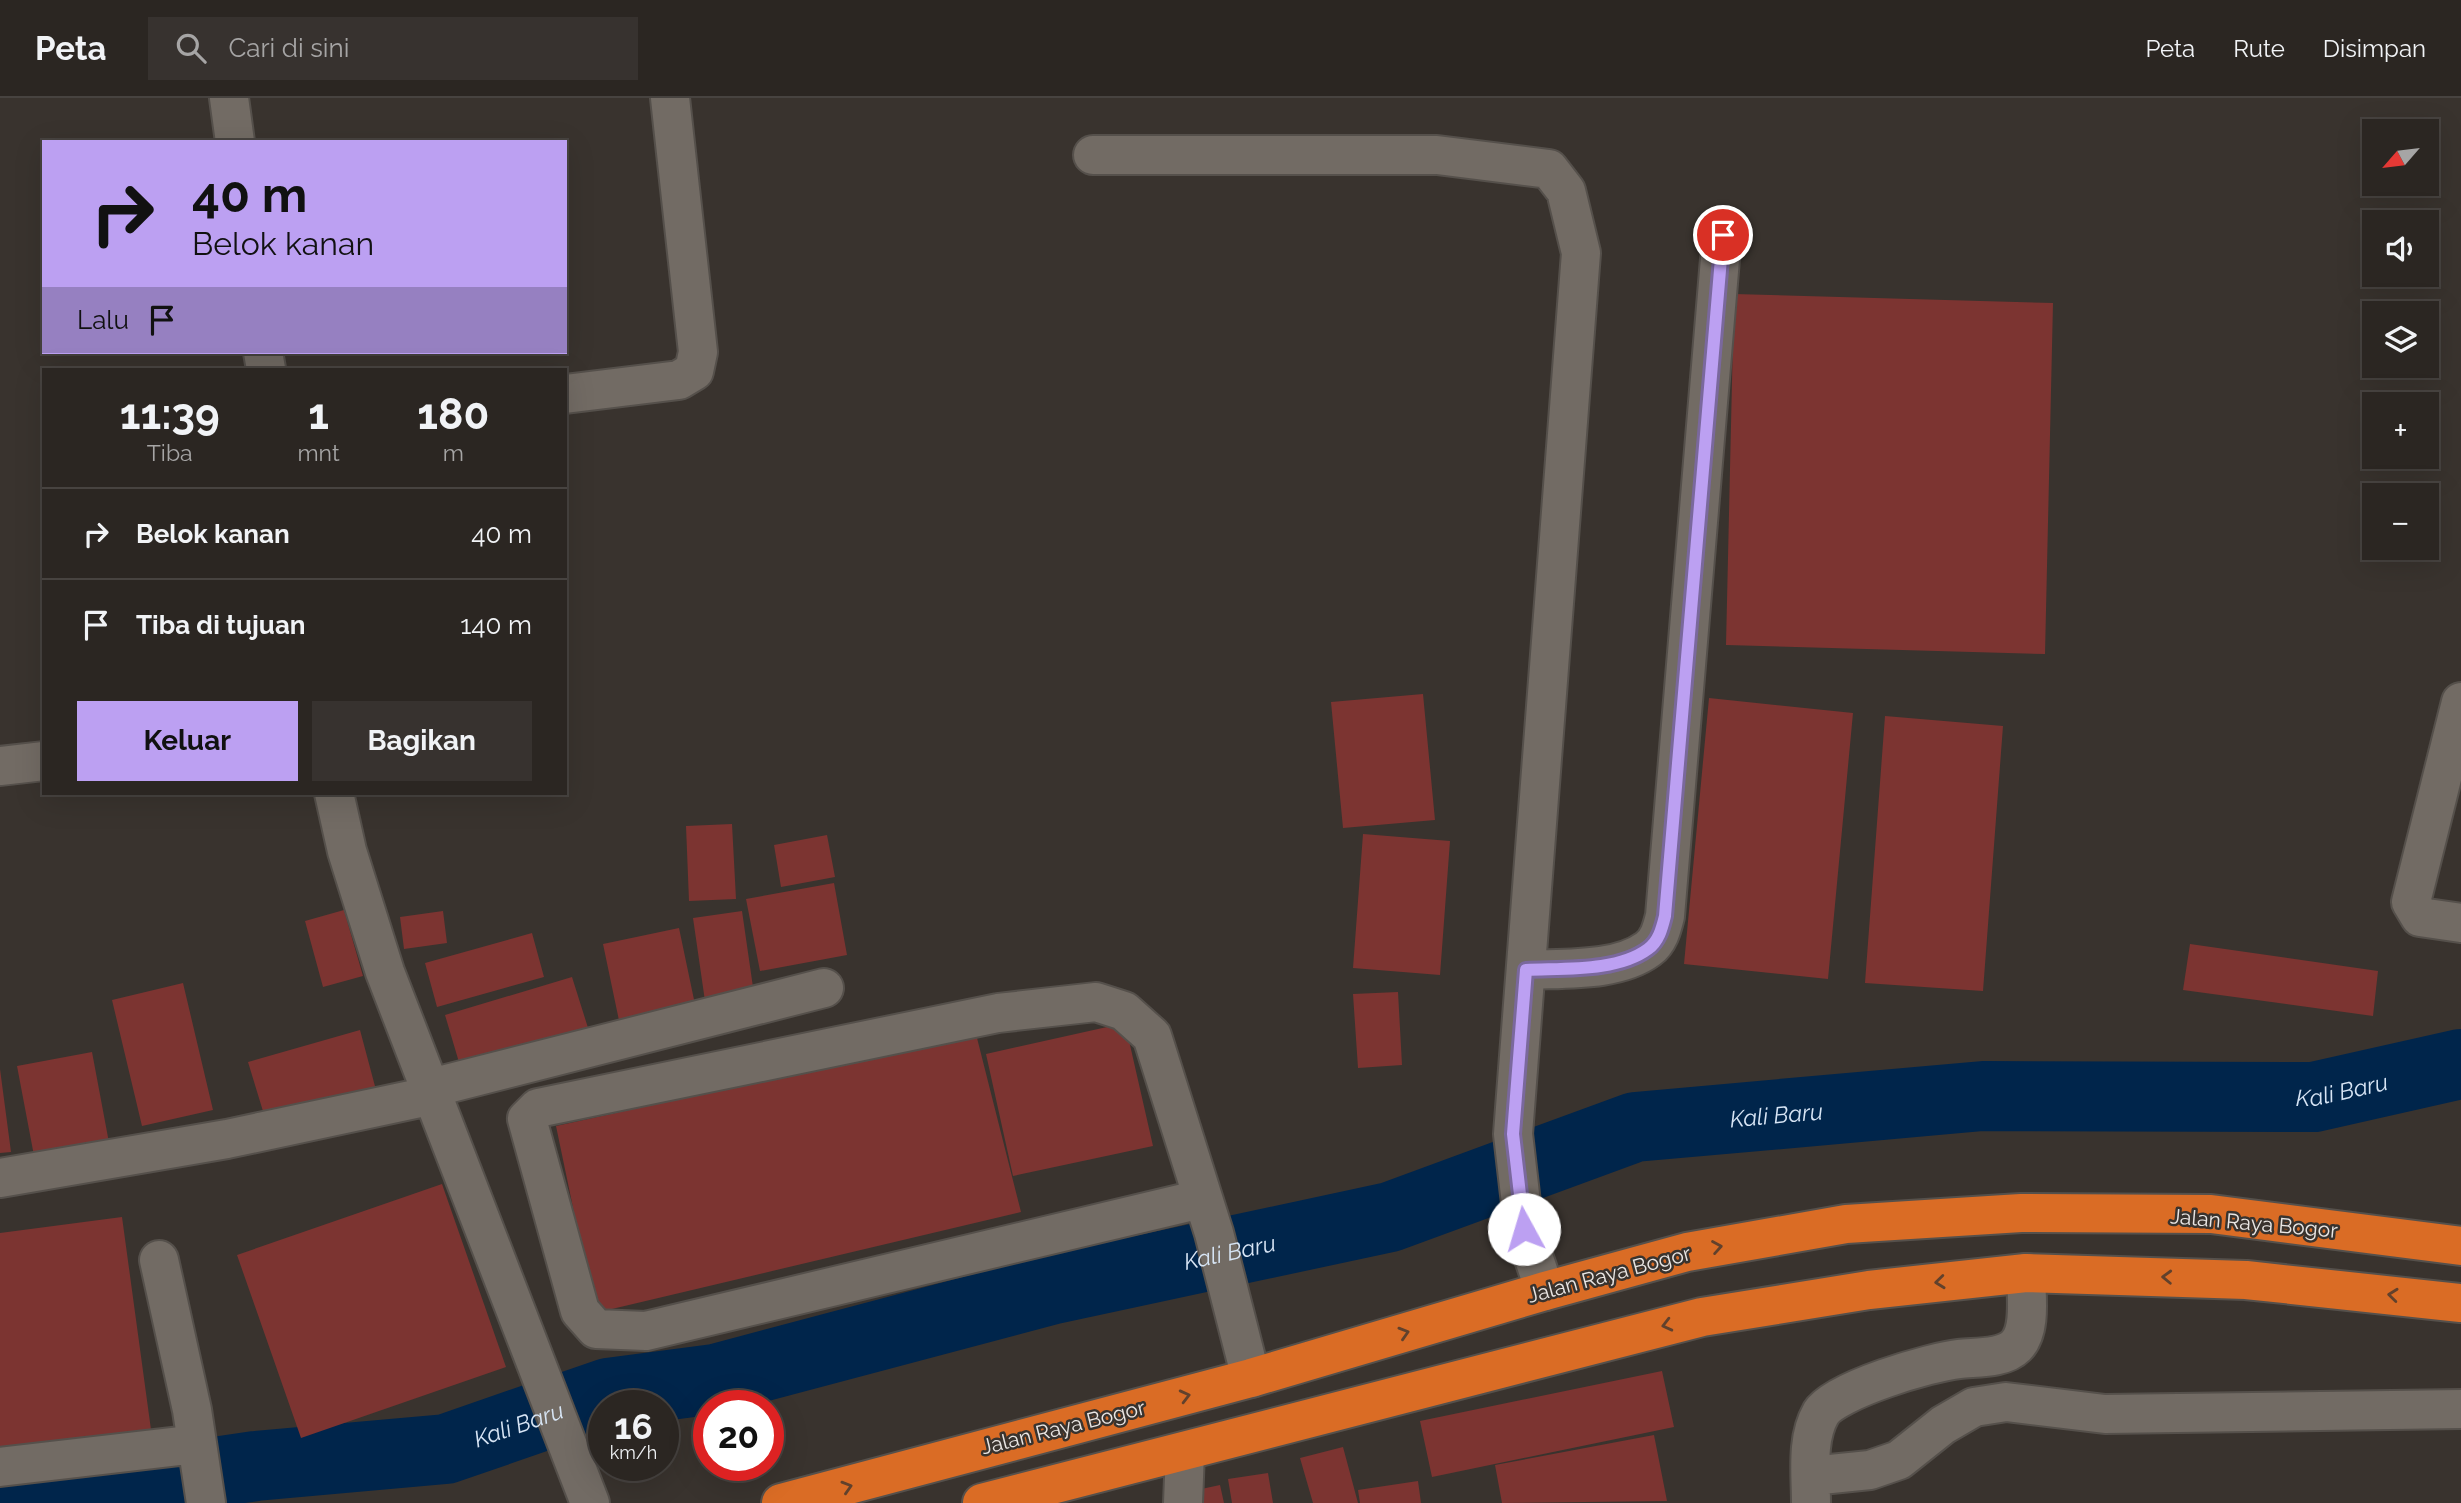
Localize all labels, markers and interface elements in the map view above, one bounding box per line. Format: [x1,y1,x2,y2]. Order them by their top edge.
search box [148,17,638,80]
text: Peta [35,29,106,68]
icon: search [172,29,210,67]
text: Cari di sini [228,33,349,63]
text: Peta [2145,34,2195,63]
text: Rute [2233,34,2285,63]
text: Disimpan [2323,34,2426,63]
north arrow [2362,119,2440,196]
map controls [2362,119,2439,560]
text: 40 m [192,166,307,223]
icon: right [77,168,168,259]
pin [1693,205,1753,265]
button: sound [2362,210,2439,287]
icon: arrive [1704,216,1742,254]
text: Belok kanan [192,225,374,262]
icon: arrive [143,301,181,339]
button: layers [2362,301,2439,378]
text: Lalu [77,305,129,335]
text: 11:39 [120,390,220,439]
text: 1 [308,390,329,439]
text: 180 [417,390,489,439]
button: + [2362,392,2439,469]
text: Tiba [147,439,193,466]
text: mnt [297,439,340,466]
text: m [443,439,464,466]
button: − [2362,483,2439,560]
icon: right [77,515,115,553]
text: Belok kanan [136,519,290,549]
text: 40 m [471,519,532,549]
icon: arrive [77,606,115,644]
text: Tiba di tujuan [136,610,306,640]
text: 140 m [460,610,532,640]
button: Keluar [77,701,298,781]
button: Bagikan [312,701,532,781]
water label: Kali Baru [2296,1067,2390,1111]
water label: Kali Baru [1729,1097,1824,1132]
position arrow [1487,1192,1561,1266]
street label: Jalan Raya Bogor [2169,1203,2339,1243]
water label: Kali Baru [1181,1228,1278,1274]
street label: Jalan Raya Bogor [1525,1240,1694,1308]
one-way arrow [1712,1240,1723,1255]
one-way arrow [2161,1270,2172,1285]
one-way arrow [1934,1274,1945,1289]
one-way arrow [2387,1288,2399,1303]
one-way arrow [1661,1317,1673,1331]
one-way arrow [1397,1326,1409,1341]
one-way arrow [1179,1389,1191,1404]
speed limit sign: 20 [693,1390,784,1481]
street label: Jalan Raya Bogor [978,1394,1148,1459]
water label: Kali Baru [470,1396,567,1452]
text: 16 [614,1406,653,1447]
text: km/h [610,1442,657,1463]
one-way arrow [841,1480,853,1495]

